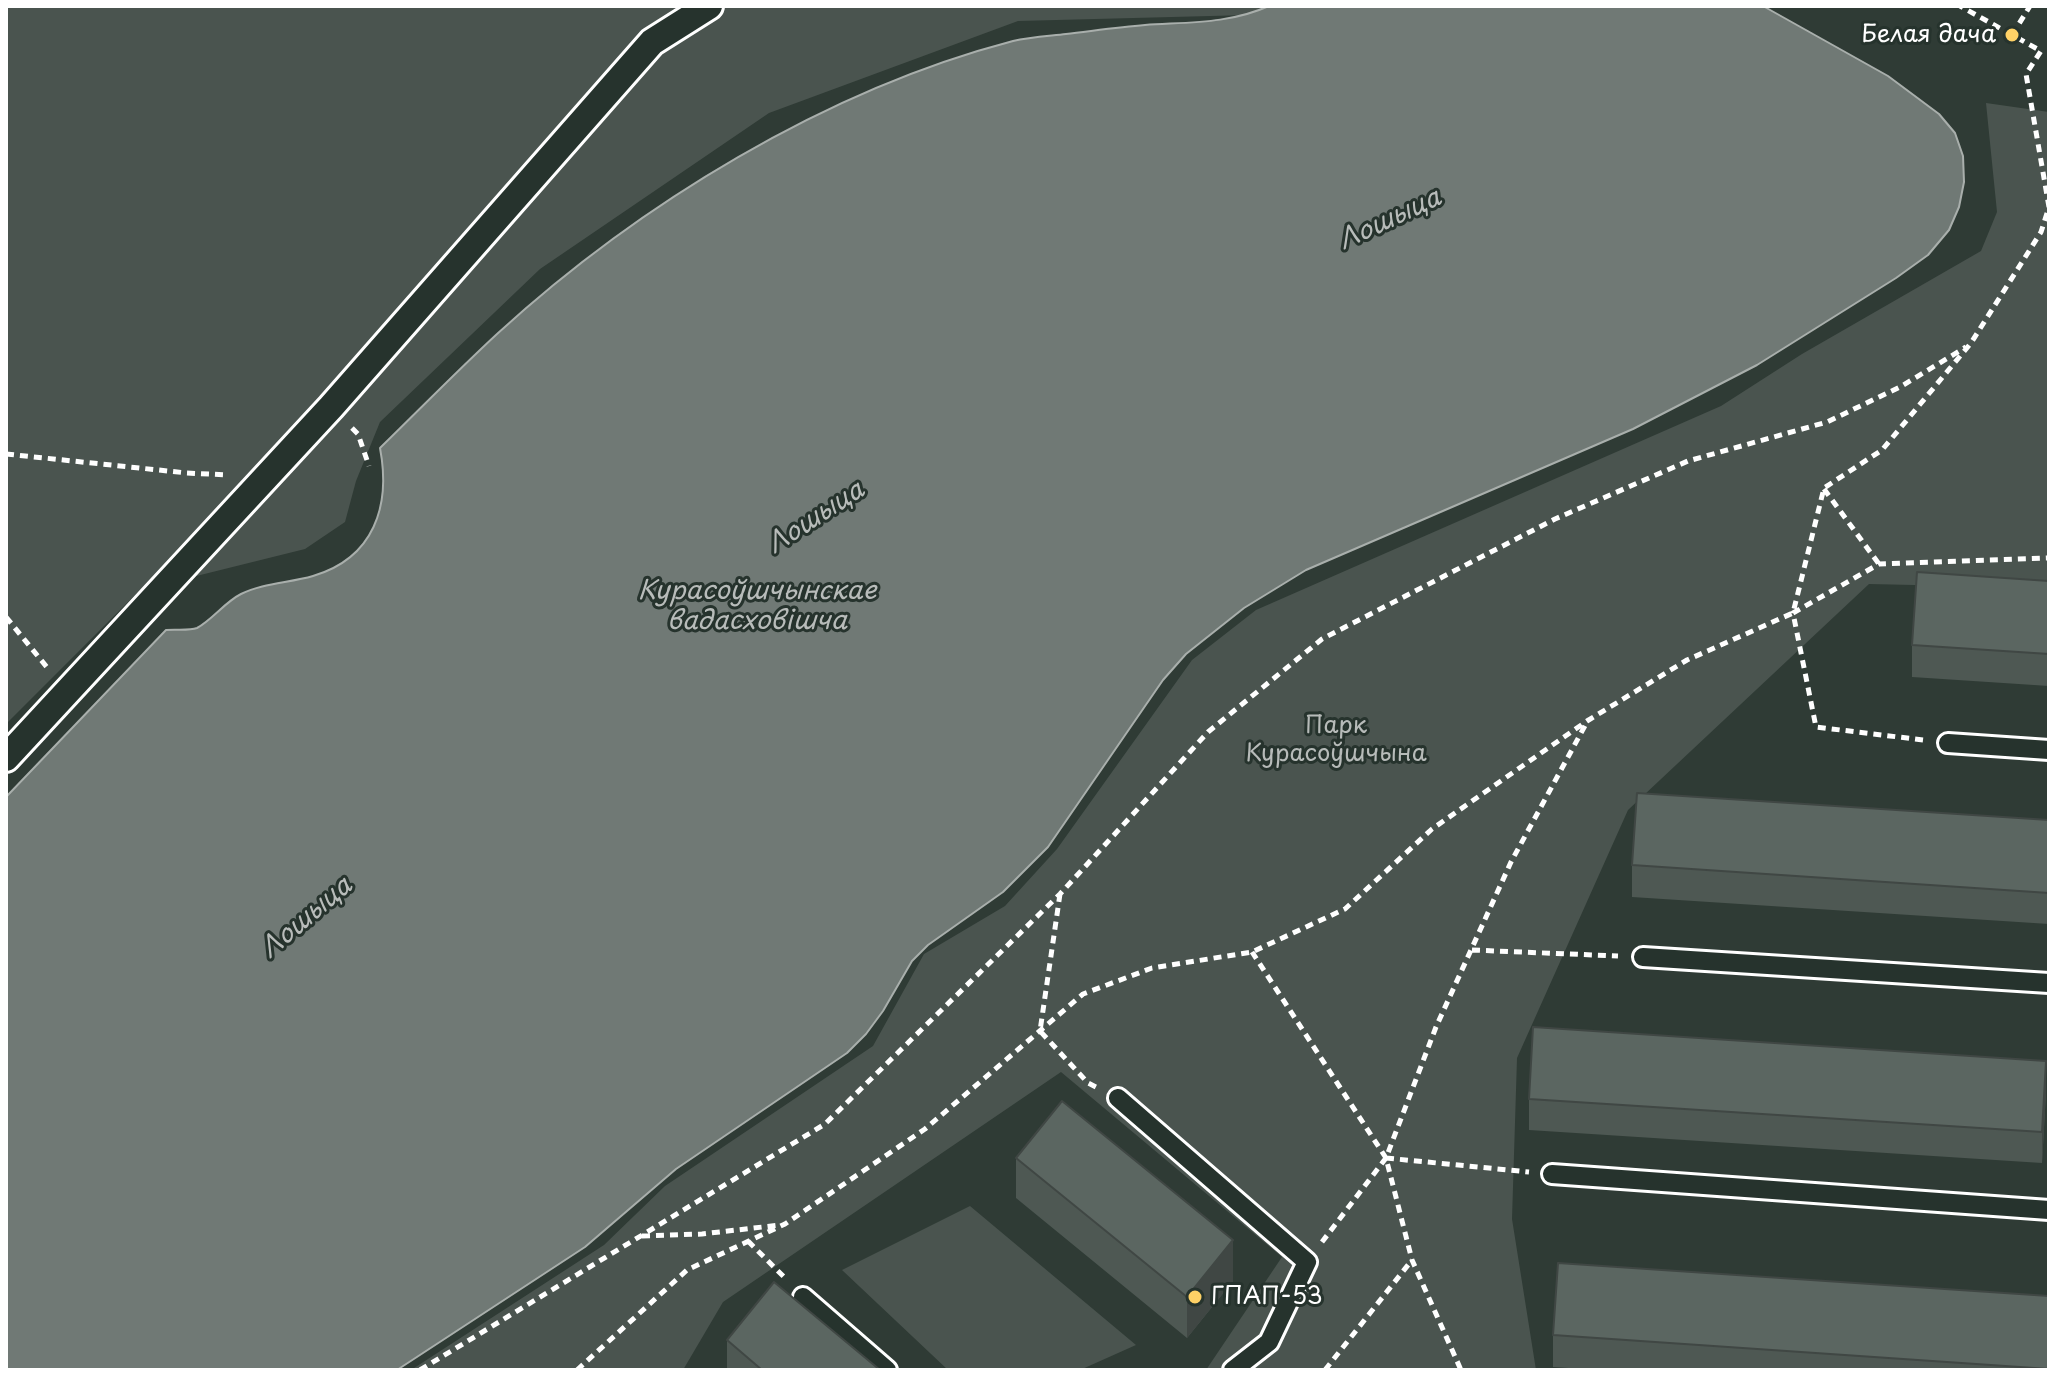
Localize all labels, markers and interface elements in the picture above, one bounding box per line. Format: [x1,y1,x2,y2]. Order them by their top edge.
place label: Белая дача [1861,21,1996,49]
marker: Белая дача [2003,26,2021,44]
water label: Лошыца [1334,183,1446,257]
water label: Лошыца [762,475,870,561]
water label: Курасоўшчынскае вадасховішча [638,576,876,638]
park label: Парк Курасоўшчына [1245,712,1427,768]
water label: Лошыца [255,871,359,965]
place label: ГПАП-53 [1211,1283,1323,1311]
marker: ГПАП-53 [1186,1288,1204,1306]

